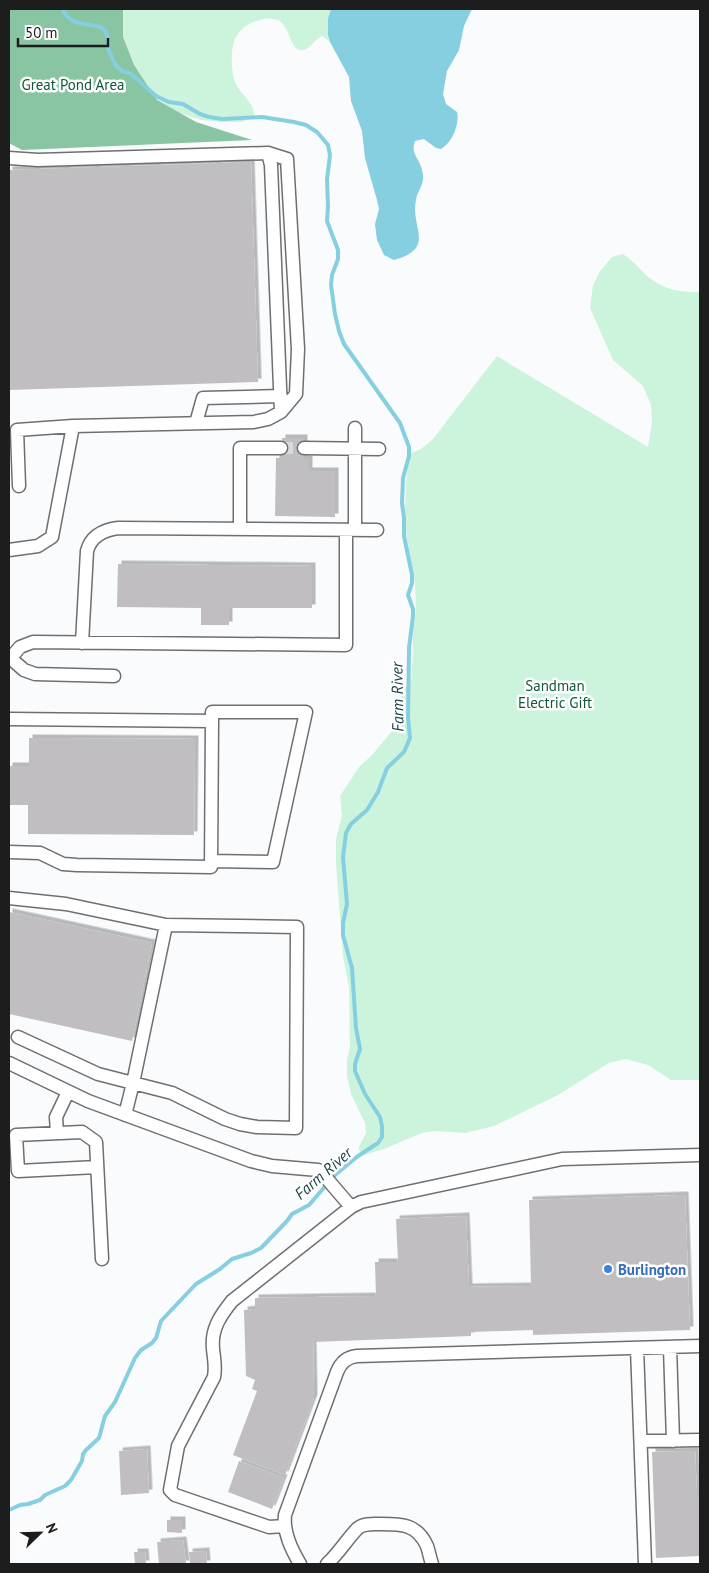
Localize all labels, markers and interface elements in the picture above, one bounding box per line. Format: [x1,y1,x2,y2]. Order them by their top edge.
scale bar [18,15,108,47]
text: 50 m [25,23,58,42]
park label: Great Pond Area [21,75,125,94]
water label: Farm River [386,660,408,732]
park label: Sandman Electric Gift [518,676,592,712]
water label: Farm River [290,1141,357,1203]
place label: Burlington [618,1260,686,1279]
marker: Burlington [602,1263,614,1275]
north arrow [15,1508,65,1558]
text: N [42,1520,62,1536]

